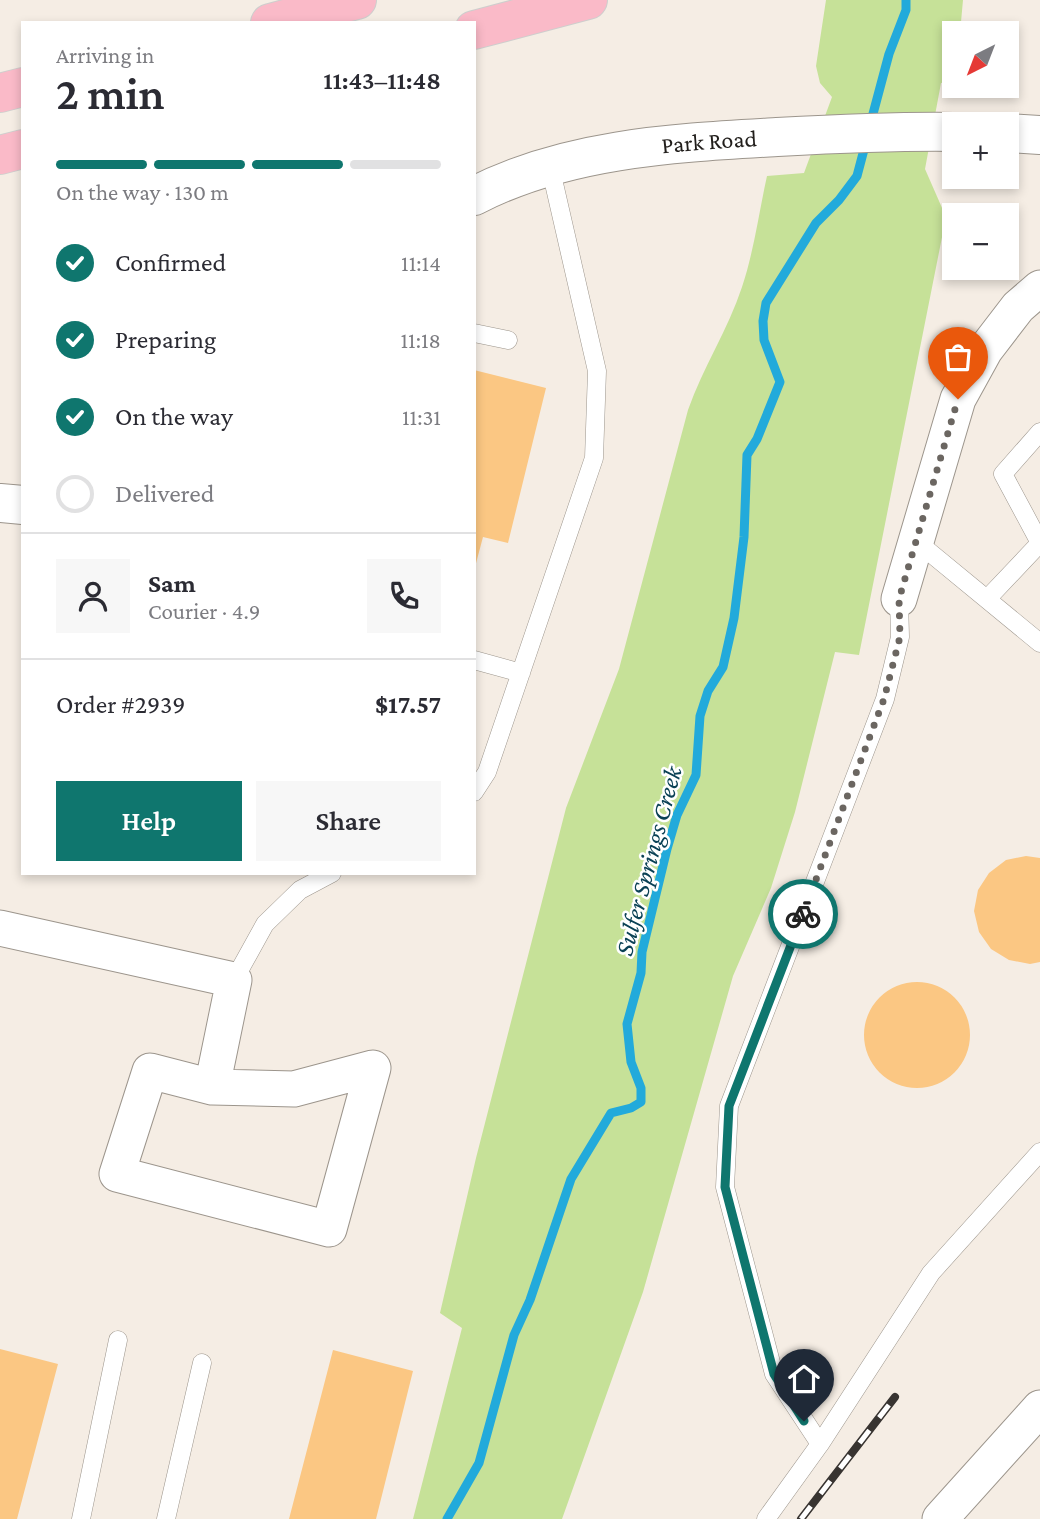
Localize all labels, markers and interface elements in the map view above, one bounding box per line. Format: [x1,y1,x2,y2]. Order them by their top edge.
north arrow [942,21,1018,98]
map controls [942,21,1019,280]
text: Arriving in [56,42,154,68]
text: 11:43–11:48 [323,66,441,95]
text: 2 min [56,68,164,119]
button: + [942,112,1019,189]
street label: Park Road [660,124,758,158]
text: On the way · 130 m [56,179,229,205]
button: − [942,203,1019,280]
icon: check [56,244,94,282]
text: Confirmed [115,248,226,277]
text: 11:14 [401,250,441,276]
icon: check [56,321,94,359]
text: Preparing [115,325,216,354]
text: 11:18 [400,327,441,353]
pin [928,327,988,399]
icon: bag [939,338,977,376]
icon: check [56,398,94,436]
text: On the way [115,402,233,431]
text: 11:31 [402,404,441,430]
text: Delivered [115,479,214,508]
button: person [56,559,130,633]
button: phone [367,559,441,633]
text: Sam [148,569,196,598]
text: Courier · 4.9 [148,598,260,624]
text: Order #2939 [56,690,185,719]
text: $17.57 [375,690,441,719]
water label: Sulfer Springs Creek [609,762,688,959]
button: Help [56,781,242,861]
button: Share [256,781,441,861]
courier [768,879,838,949]
icon: bike [784,895,822,933]
pin [774,1349,834,1421]
icon: home [785,1360,823,1398]

